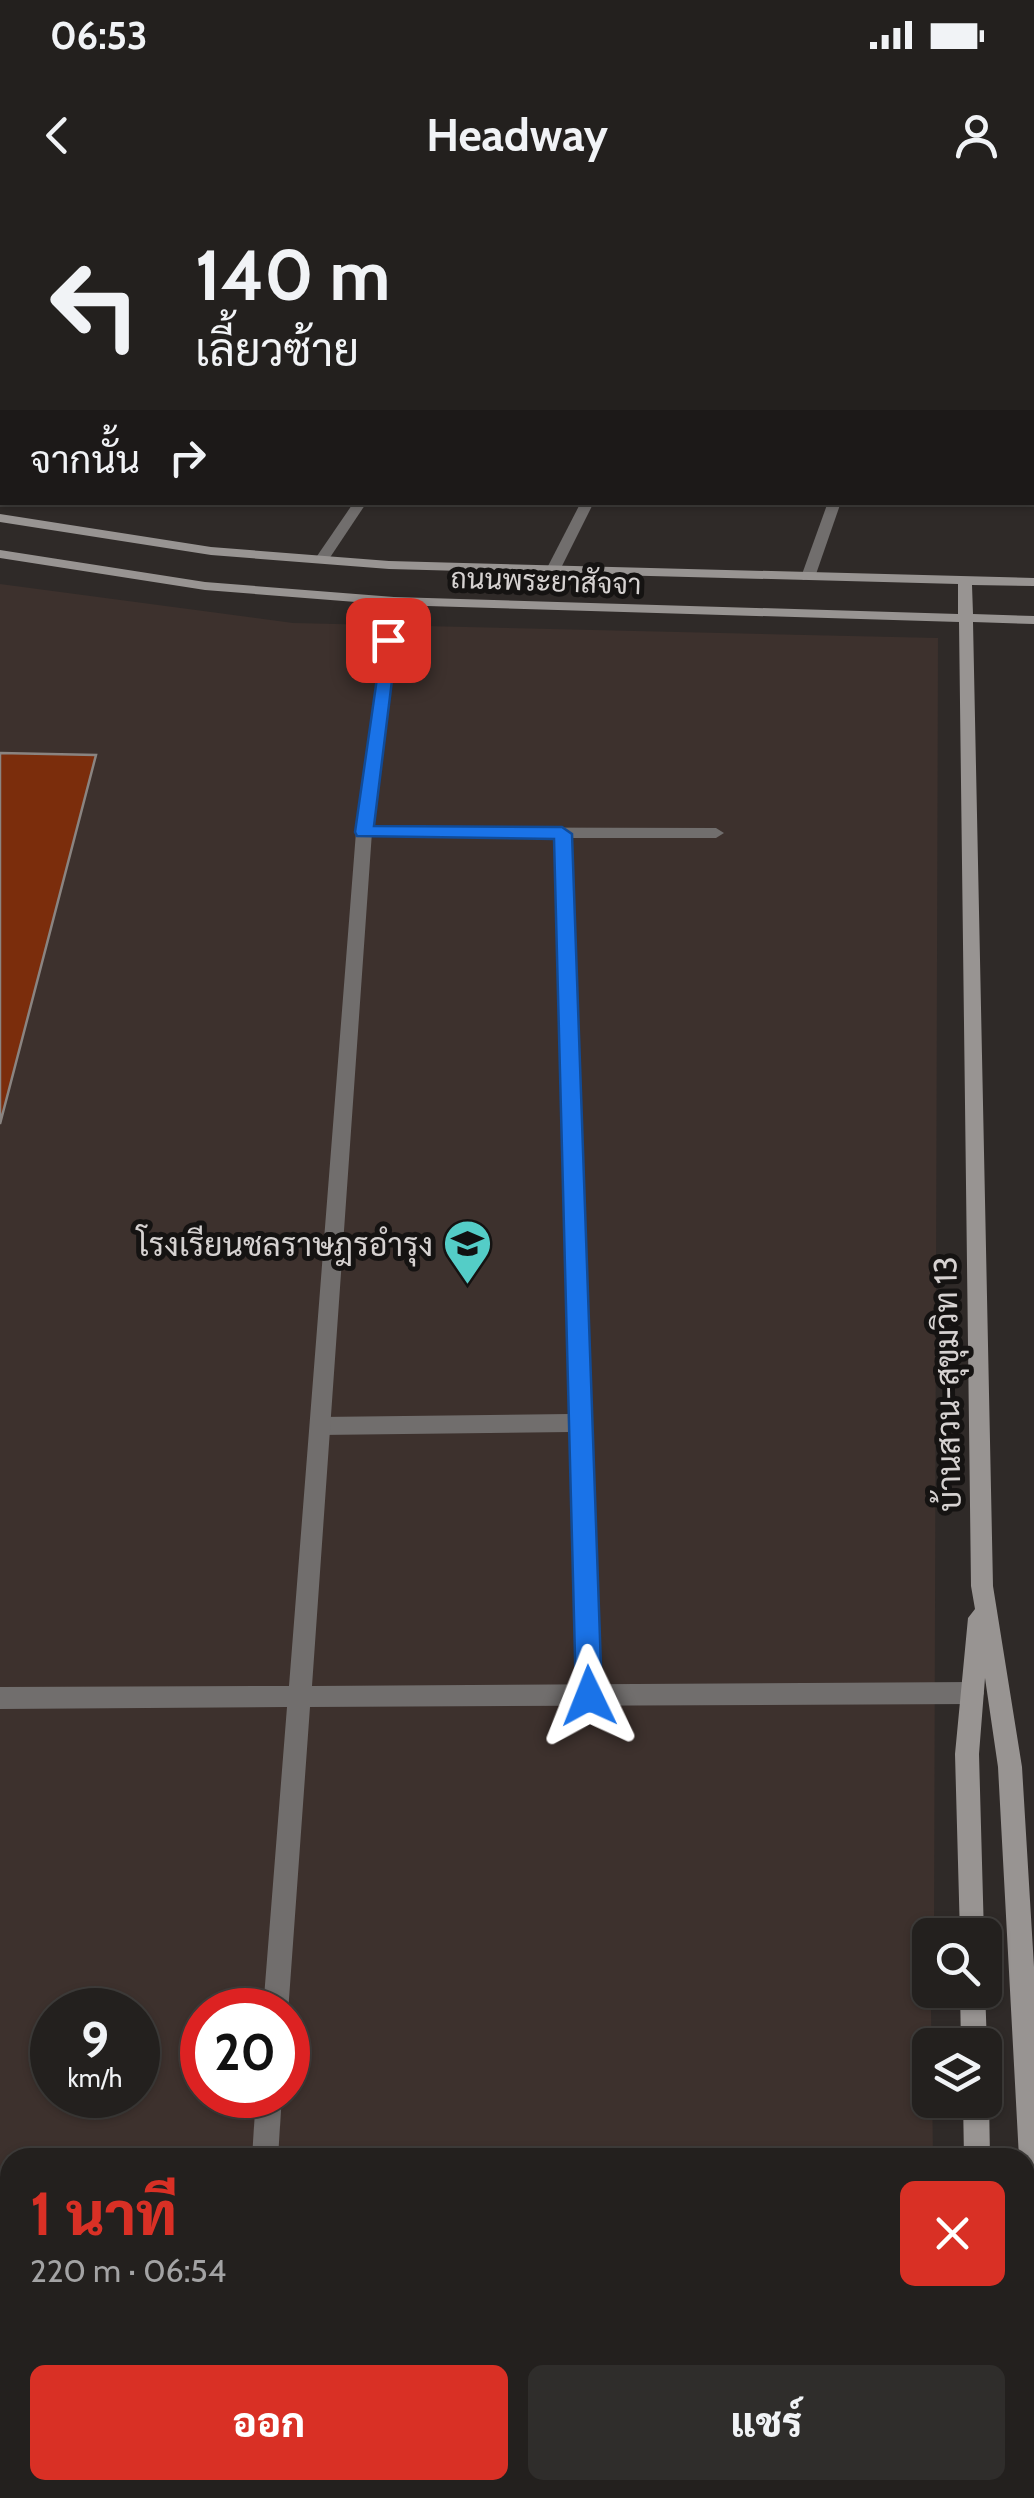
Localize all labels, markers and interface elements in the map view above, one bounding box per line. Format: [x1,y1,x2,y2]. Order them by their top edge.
text: 06:53 [50,12,148,59]
icon: back [30,108,85,163]
text: Headway [426,108,608,162]
icon: person [949,108,1004,163]
text: 140 m [195,232,390,318]
icon: left [30,240,160,370]
text: เลี้ยวซ้าย [195,323,359,377]
icon: right [160,430,215,485]
text: จากนั้น [30,436,140,483]
street label: ถนนพระยาสัจจา [450,560,642,601]
pin [346,598,431,683]
icon: arrive [361,613,416,668]
school or university icon: โรงเรียนชลราษฎรอำรุง [442,1218,494,1286]
place label: โรงเรียนชลราษฎรอำรุง [135,1224,433,1267]
street label: บ้านสวน-สุขุมวิท 13 [924,1256,972,1512]
position arrow [537,1644,641,1748]
map controls [912,1918,1002,2118]
button: search [912,1918,1002,2008]
speed limit sign: 20 [180,1988,310,2118]
text: 9 [81,2010,109,2071]
button: layers [912,2028,1002,2118]
text: km/h [68,2063,122,2093]
text: 1 นาที [30,2177,177,2250]
button: close [900,2181,1005,2286]
text: 220 m · 06:54 [30,2251,226,2290]
button: ออก [30,2365,508,2480]
button: แชร์ [528,2365,1005,2480]

